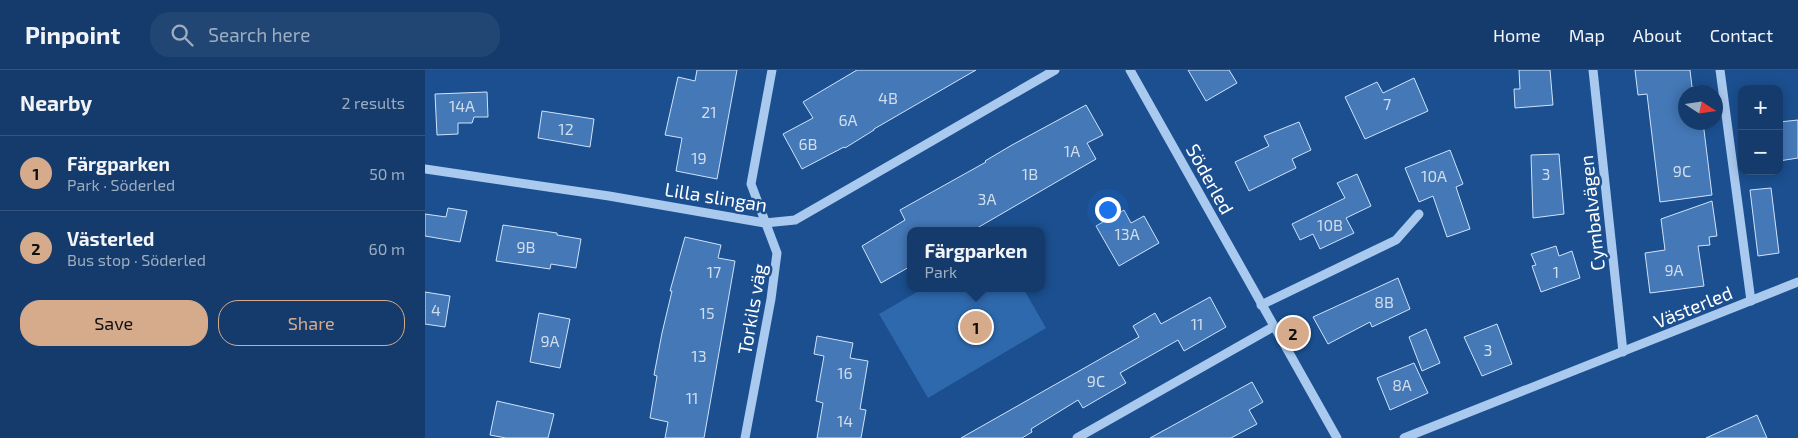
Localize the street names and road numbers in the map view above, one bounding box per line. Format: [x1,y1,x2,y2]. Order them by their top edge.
street label: Söderled [1182,140,1239,218]
street label: Cymbalvägen [1574,154,1609,272]
street label: Lilla slingan [663,177,769,216]
street label: Torkils väg [732,261,771,356]
street label: Västerled [1650,280,1736,333]

